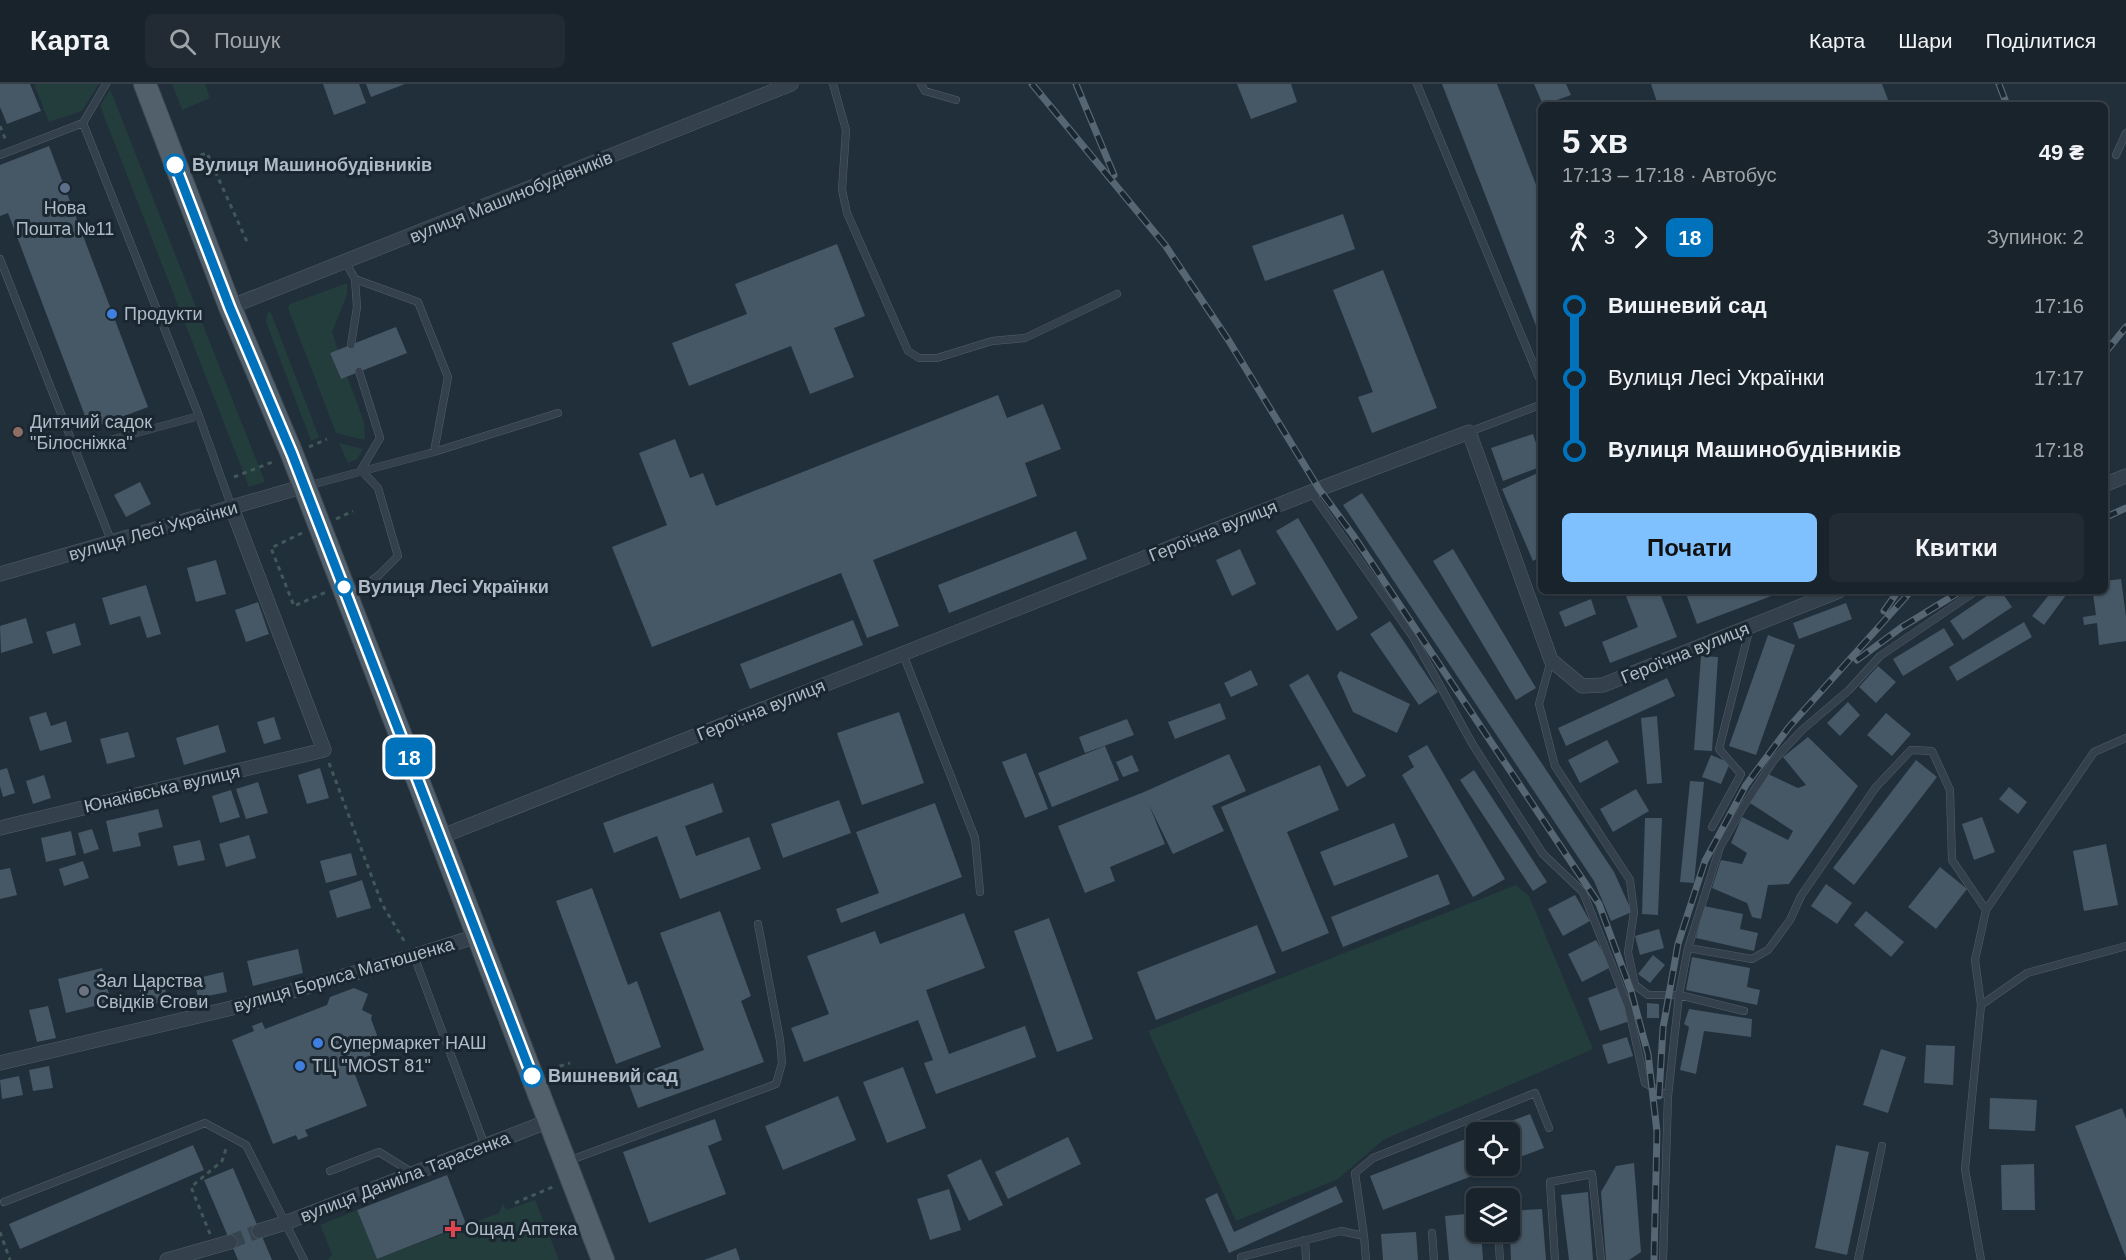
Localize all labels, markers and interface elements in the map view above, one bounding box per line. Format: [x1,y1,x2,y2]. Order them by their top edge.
search box [145,14,565,68]
text: Карта [30,25,109,56]
icon: search [166,25,199,58]
text: Пошук [214,28,280,53]
text: Карта [1809,29,1865,52]
text: Шари [1898,29,1953,52]
text: Поділитися [1986,29,2096,52]
text: 5 хв [1562,123,1628,160]
text: 49 ₴ [2039,140,2084,165]
street label: вулиця Машинобудівників [407,147,615,247]
marker: Вулиця Машинобудівників [164,154,186,176]
place label: Вулиця Машинобудівників [192,155,432,175]
text: 17:13 – 17:18 · Автобус [1562,164,1776,186]
marker: Нова Пошта №11 [58,181,72,195]
place label: Нова Пошта №11 [16,198,114,239]
icon: walk [1562,221,1595,254]
icon: forward [1624,221,1657,254]
text: 3 [1604,226,1615,248]
text: 18 [1678,226,1701,249]
text: Зупинок: 2 [1987,226,2084,248]
text: Вишневий сад [1608,293,1767,318]
text: 17:16 [2034,295,2084,317]
place label: Продукти [124,304,202,324]
marker: Продукти [105,307,119,321]
text: Вулиця Лесі Українки [1608,365,1825,390]
text: 17:17 [2034,367,2084,389]
place label: Дитячий садок "Білосніжка" [30,412,152,453]
marker: Дитячий садок "Білосніжка" [11,425,25,439]
text: Вулиця Машинобудівників [1608,437,1901,462]
text: 17:18 [2034,439,2084,461]
street label: Героїчна вулиця [1146,496,1280,566]
street label: вулиця Лесі Українки [66,497,240,565]
button: Почати [1562,513,1817,582]
button: Квитки [1829,513,2084,582]
place label: Вулиця Лесі Українки [358,577,549,597]
marker: Вулиця Лесі Українки [335,578,353,596]
street label: Героїчна вулиця [1618,618,1752,688]
street label: Героїчна вулиця [694,675,828,745]
line badge: 18 [382,738,436,776]
text: 18 [397,746,421,769]
street label: Юнаківська вулиця [82,761,242,817]
street label: вулиця Бориса Матюшенка [231,934,458,1016]
place label: Зал Царства Свідків Єгови [96,971,208,1012]
marker: Зал Царства Свідків Єгови [77,984,91,998]
place label: Супермаркет НАШ [330,1033,486,1053]
marker: Супермаркет НАШ [311,1036,325,1050]
place label: ТЦ "MOST 81" [312,1056,431,1076]
marker: ТЦ "MOST 81" [293,1059,307,1073]
marker: Вишневий сад [521,1065,543,1087]
place label: Вишневий сад [548,1066,678,1086]
map controls [1466,1122,1520,1242]
button: locate [1466,1122,1520,1176]
street label: вулиця Даниіла Тарасенка [298,1127,513,1226]
button: layers [1466,1188,1520,1242]
place label: Ощад Аптека [465,1219,578,1239]
marker: Ощад Аптека [446,1222,460,1236]

